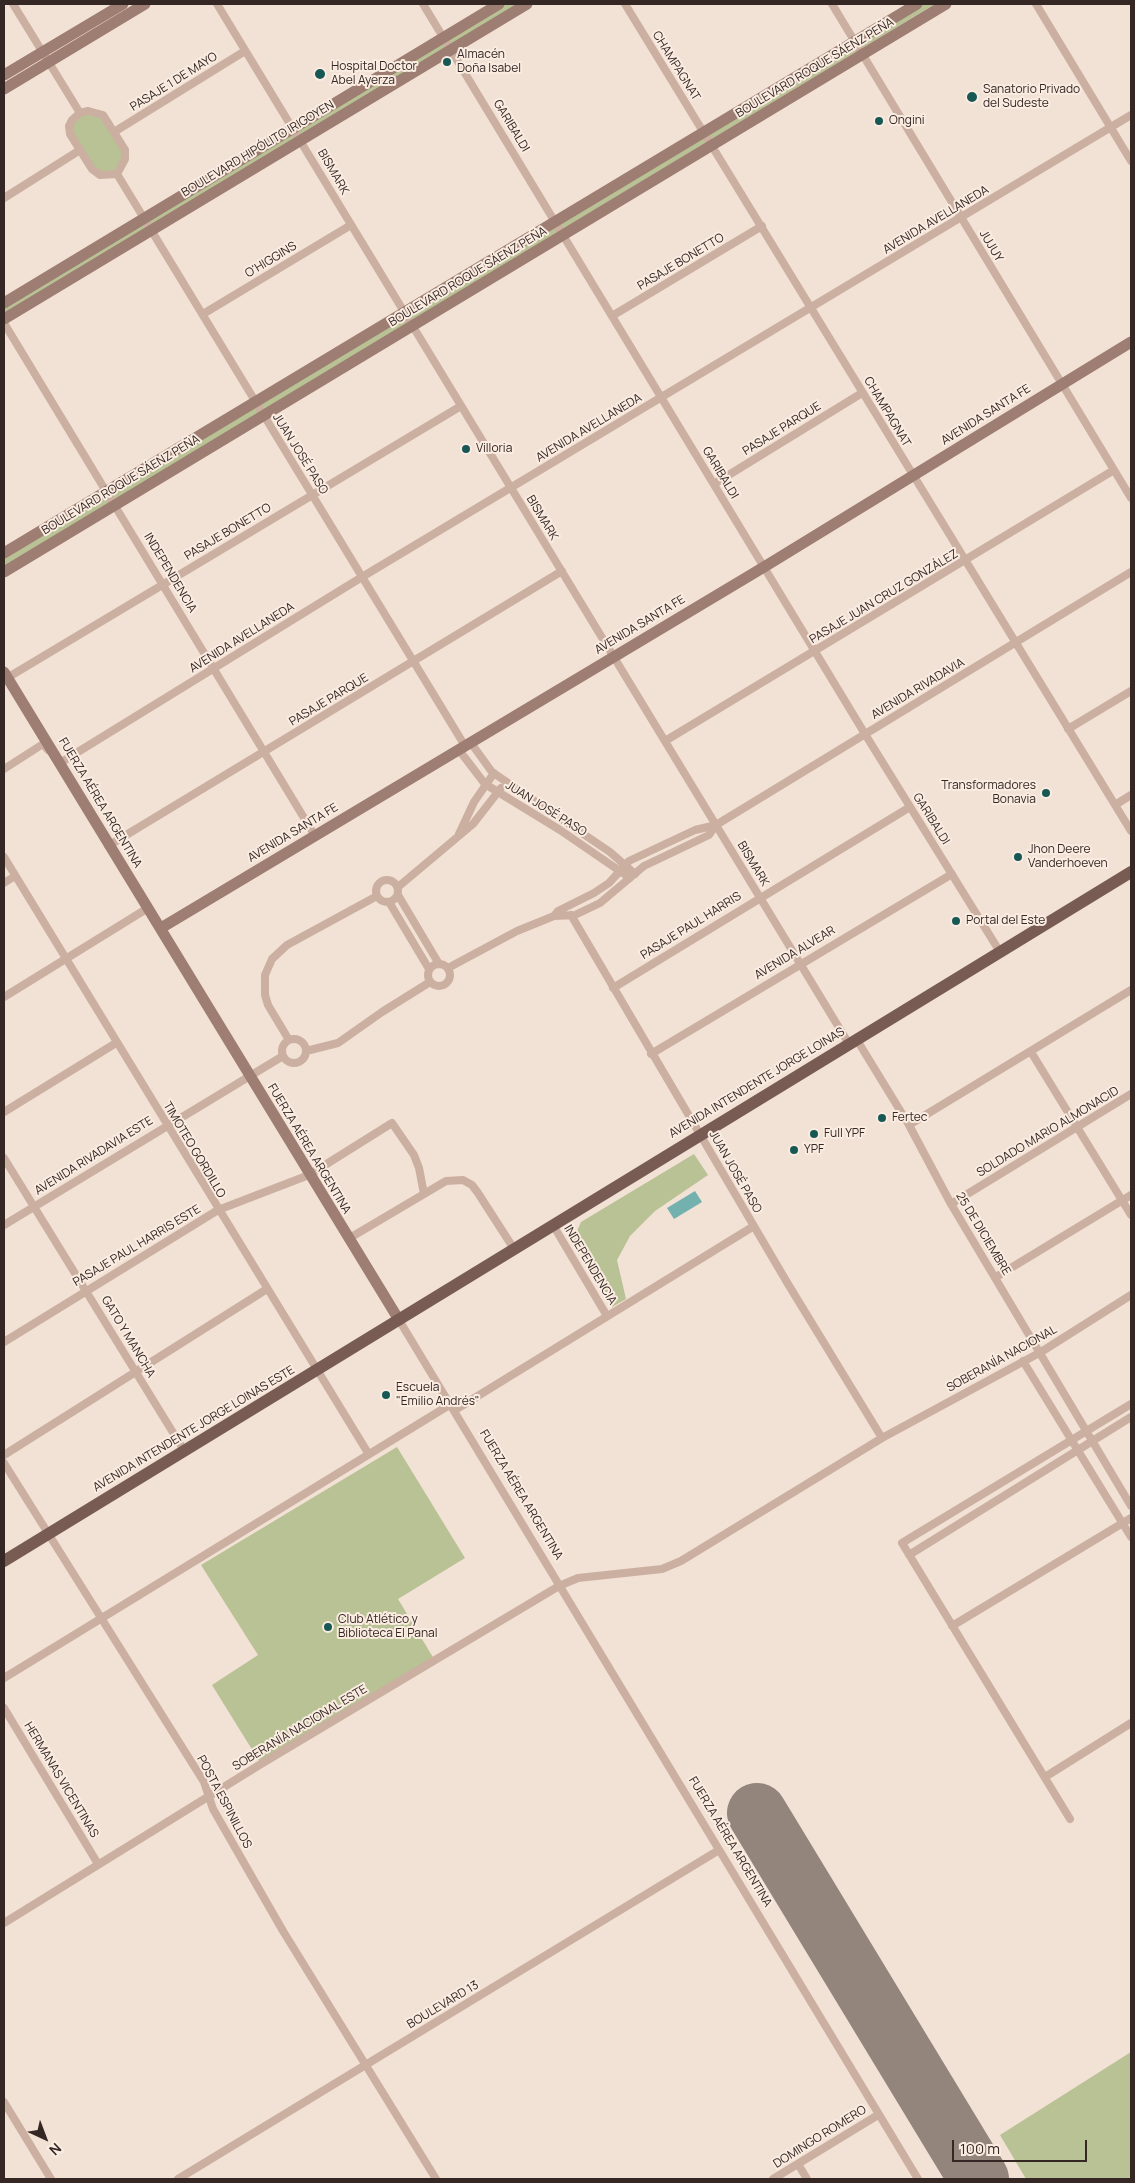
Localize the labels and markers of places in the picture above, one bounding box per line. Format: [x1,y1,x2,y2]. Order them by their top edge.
place label: Almacén Doña Isabel [457,48,521,76]
marker: Almacén Doña Isabel [441,56,453,68]
place label: Hospital Doctor Abel Ayerza [331,60,417,88]
marker: Hospital Doctor Abel Ayerza [313,67,327,81]
place label: Sanatorio Privado del Sudeste [983,83,1080,111]
marker: Sanatorio Privado del Sudeste [965,90,979,104]
place label: Ongini [889,114,925,128]
marker: Ongini [873,115,885,127]
place label: Villoria [476,442,512,456]
marker: Villoria [460,443,472,455]
place label: Transformadores Bonavia [941,779,1036,807]
marker: Transformadores Bonavia [1040,787,1052,799]
place label: Jhon Deere Vanderhoeven [1028,843,1108,871]
marker: Jhon Deere Vanderhoeven [1012,851,1024,863]
place label: Portal del Este [966,914,1045,928]
marker: Portal del Este [950,915,962,927]
place label: Fertec [892,1111,927,1125]
marker: Fertec [876,1112,888,1124]
place label: Full YPF [824,1127,865,1141]
marker: Full YPF [808,1128,820,1140]
place label: YPF [804,1143,824,1157]
marker: YPF [788,1144,800,1156]
place label: Escuela "Emilio Andrés" [396,1381,480,1409]
marker: Escuela "Emilio Andrés" [380,1389,392,1401]
place label: Club Atlético y Biblioteca El Panal [338,1613,437,1641]
marker: Club Atlético y Biblioteca El Panal [322,1621,334,1633]

